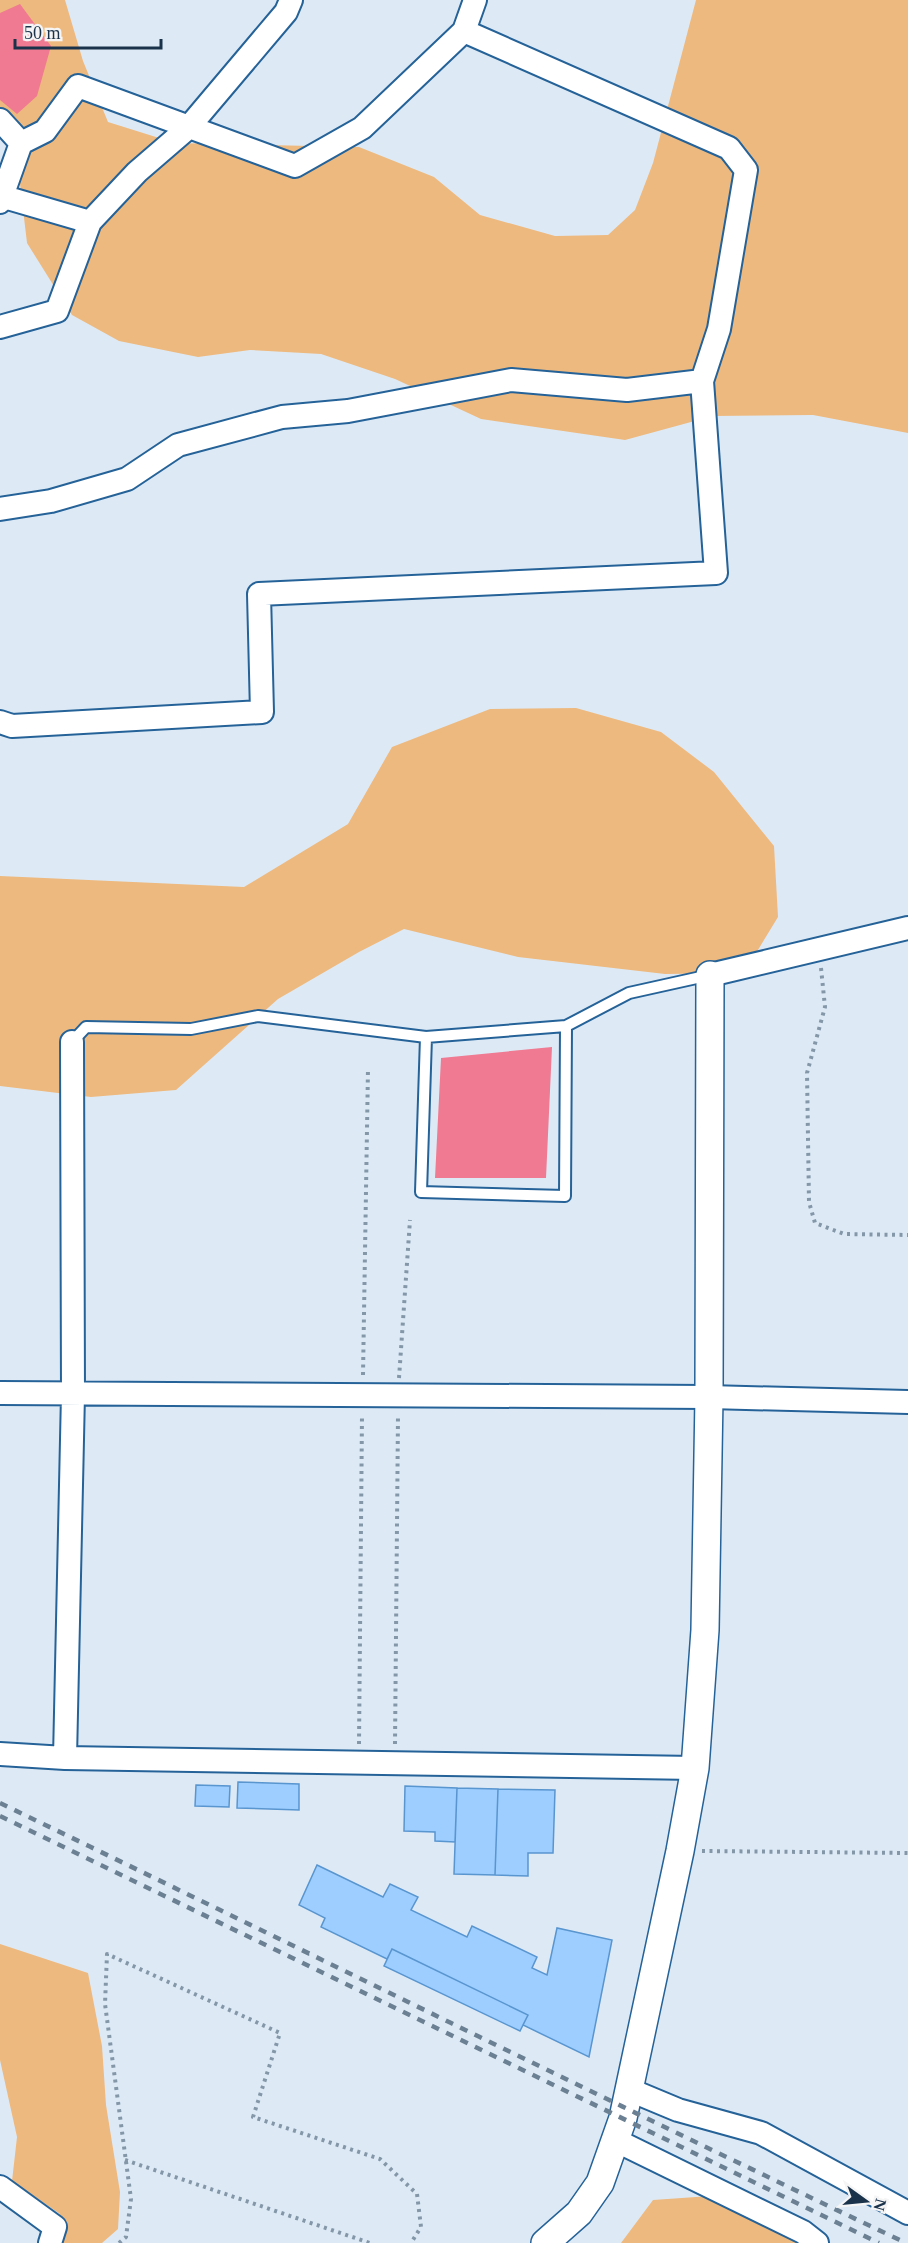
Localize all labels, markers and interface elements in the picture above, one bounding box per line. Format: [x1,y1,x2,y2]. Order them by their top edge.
scale bar [15,12,160,50]
text: 50 m [24,23,61,43]
north arrow [836,2171,896,2231]
text: N [870,2197,890,2213]

